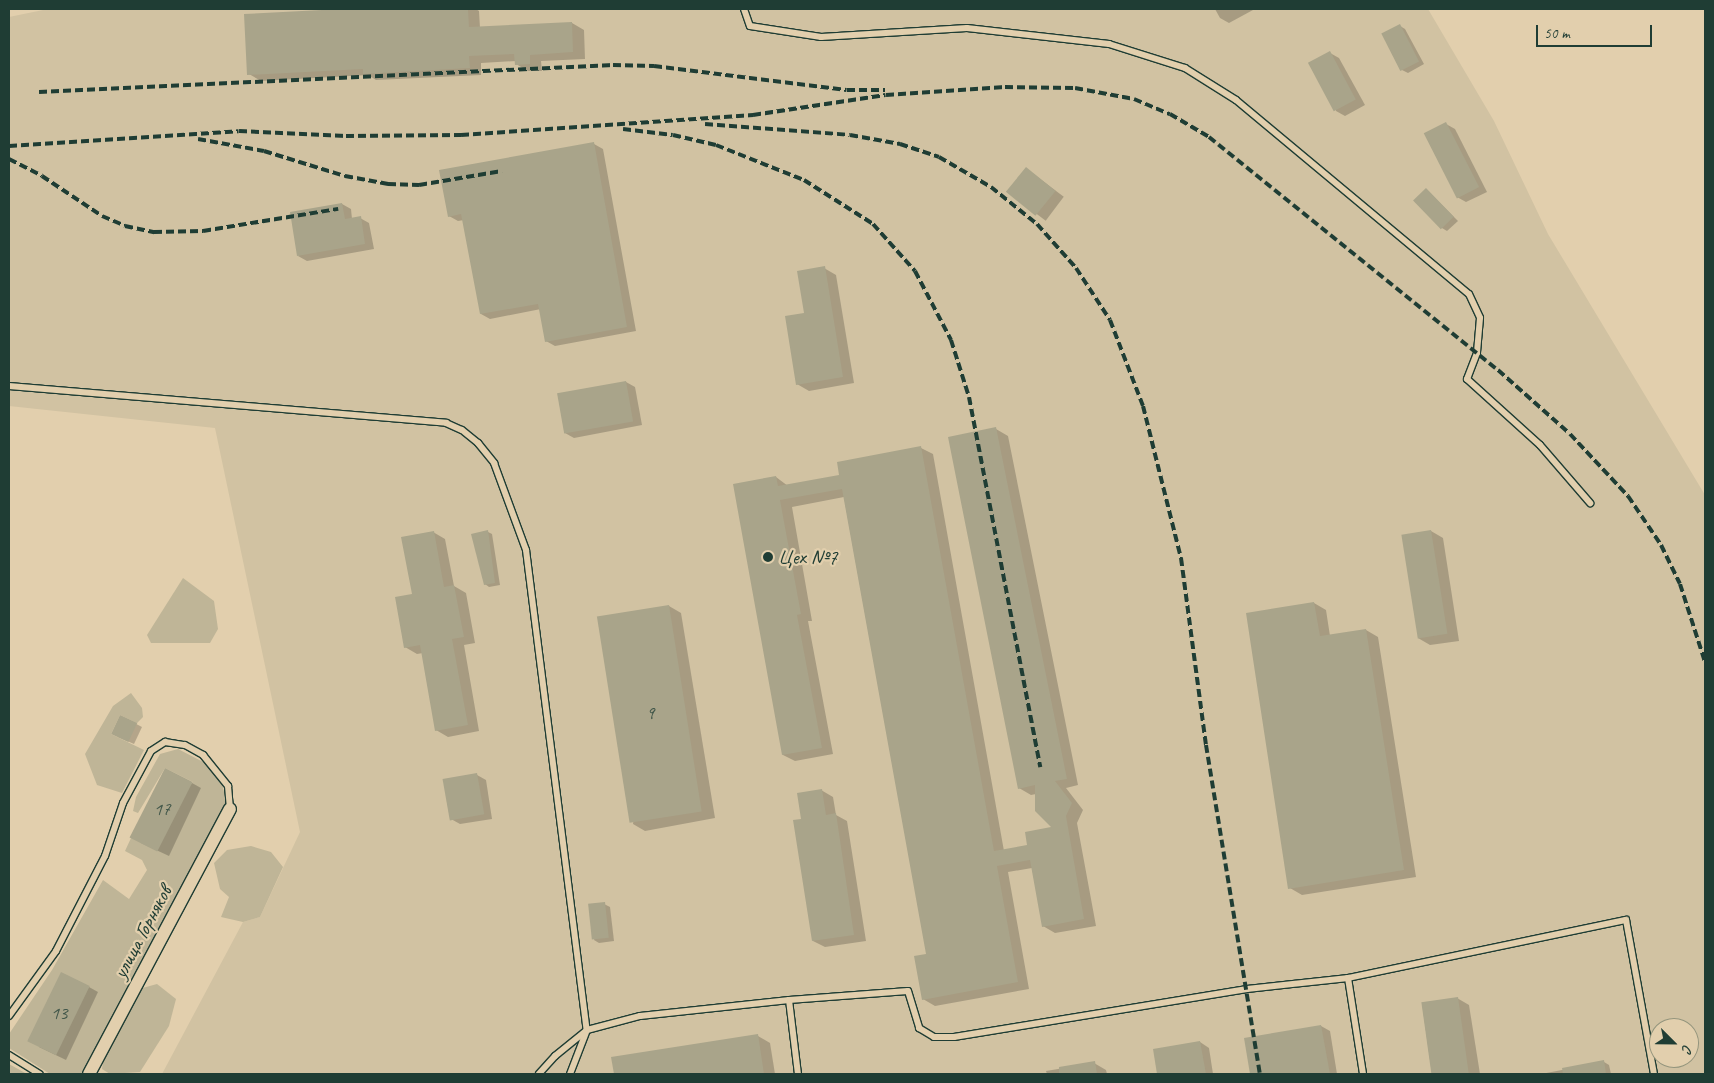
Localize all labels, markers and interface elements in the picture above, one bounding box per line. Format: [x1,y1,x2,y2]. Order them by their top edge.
scale bar [1539,15,1655,47]
text: 50 m [1544,24,1570,43]
place label: Цех №7 [778,544,838,570]
marker: Цех №7 [762,551,774,563]
house number: 9 [646,703,654,725]
house number: 17 [153,799,171,821]
street label: улица Горняков [107,881,177,983]
house number: 13 [50,1003,68,1025]
north arrow [1649,1018,1699,1068]
text: С [1678,1042,1697,1055]

